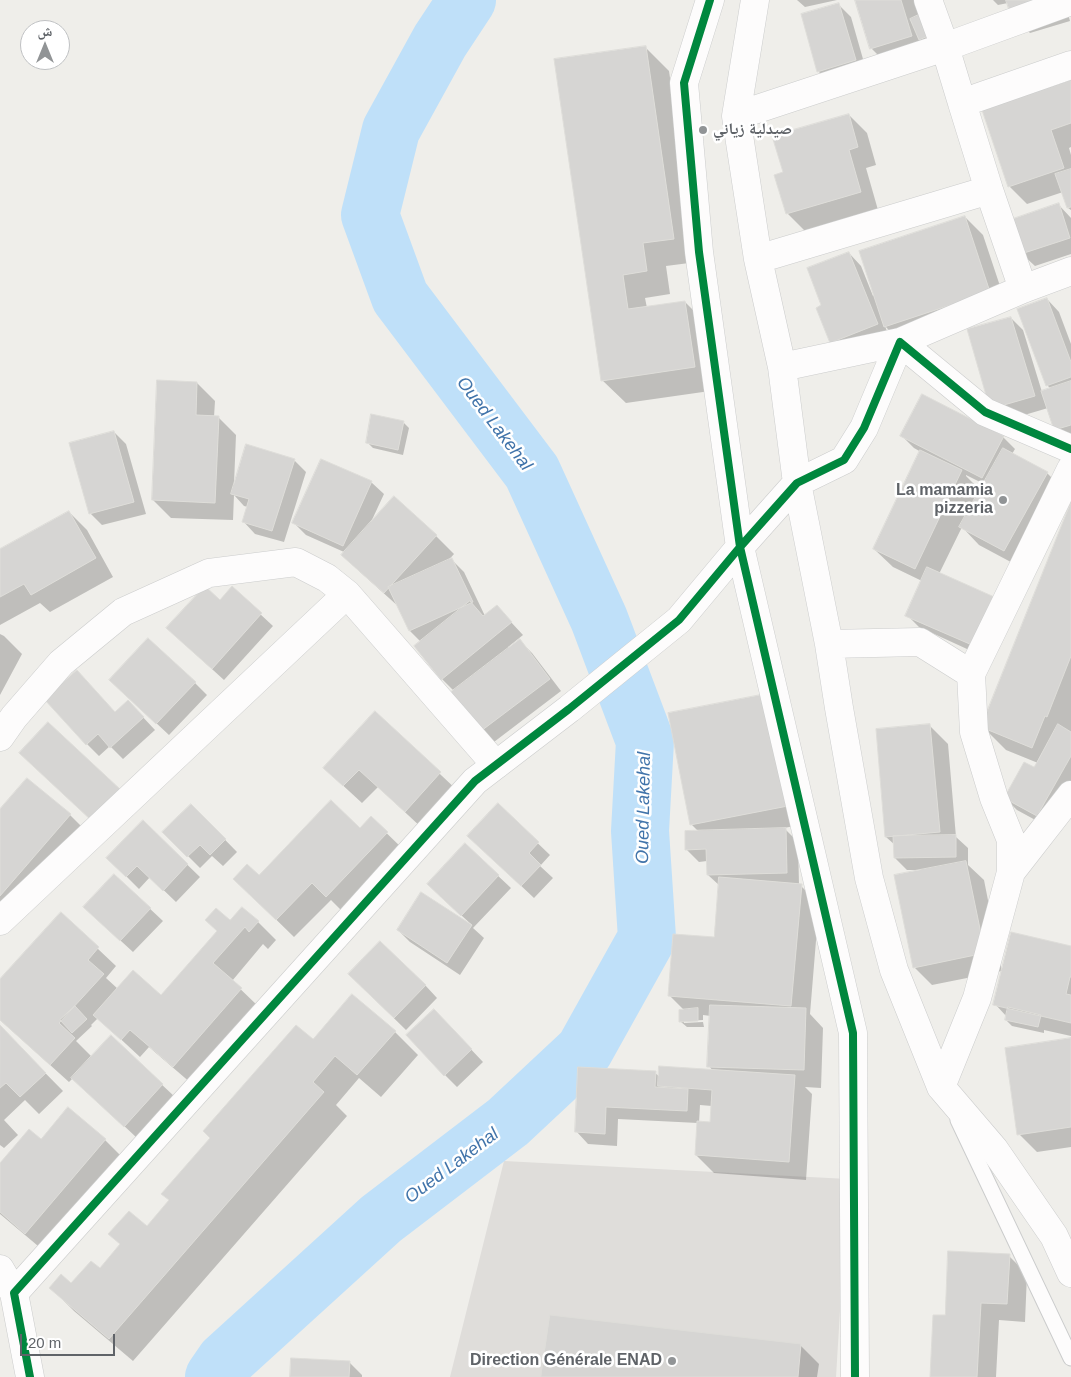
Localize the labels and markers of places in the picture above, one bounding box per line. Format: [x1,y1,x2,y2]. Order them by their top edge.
place label: صيدلية زياني [713,120,792,140]
marker: صيدلية زياني [697,124,709,136]
place label: La mamamia pizzeria [896,481,993,519]
marker: La mamamia pizzeria [997,494,1009,506]
place label: Direction Générale ENAD [470,1351,662,1371]
marker: Direction Générale ENAD [666,1355,678,1367]

